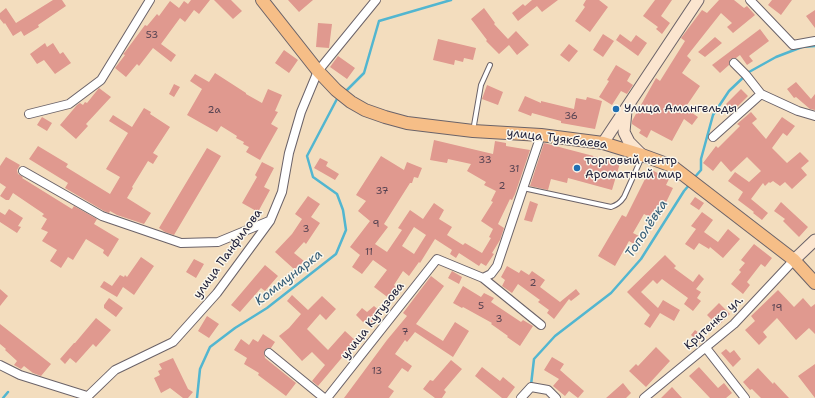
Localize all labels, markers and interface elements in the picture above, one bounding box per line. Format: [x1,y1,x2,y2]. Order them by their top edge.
house number: 53 [146,29,158,41]
place label: Улица Амангельды [624,102,737,116]
house number: 2а [207,104,221,116]
marker: Улица Амангельды [611,104,621,114]
house number: 36 [564,110,578,122]
street label: улица Туякбаева [506,126,608,152]
house number: 33 [478,154,492,166]
place label: торговый чентр Ароматный мир [585,154,682,182]
house number: 31 [509,163,519,175]
marker: торговый чентр Ароматный мир [572,163,582,173]
house number: 2 [499,180,505,192]
house number: 37 [375,185,389,197]
water label: Тополёвка [622,197,672,261]
street label: улица Панфилова [191,206,265,302]
house number: 9 [373,218,379,230]
house number: 3 [303,223,309,235]
house number: 11 [365,246,373,258]
water label: Коммунарка [252,247,326,309]
house number: 2 [530,277,536,289]
street label: улица Кутузова [338,279,408,363]
street label: Крутенко ул. [682,293,746,353]
house number: 5 [478,300,484,312]
house number: 19 [772,302,782,314]
house number: 3 [496,313,502,325]
house number: 7 [402,326,408,338]
house number: 13 [372,365,382,377]

